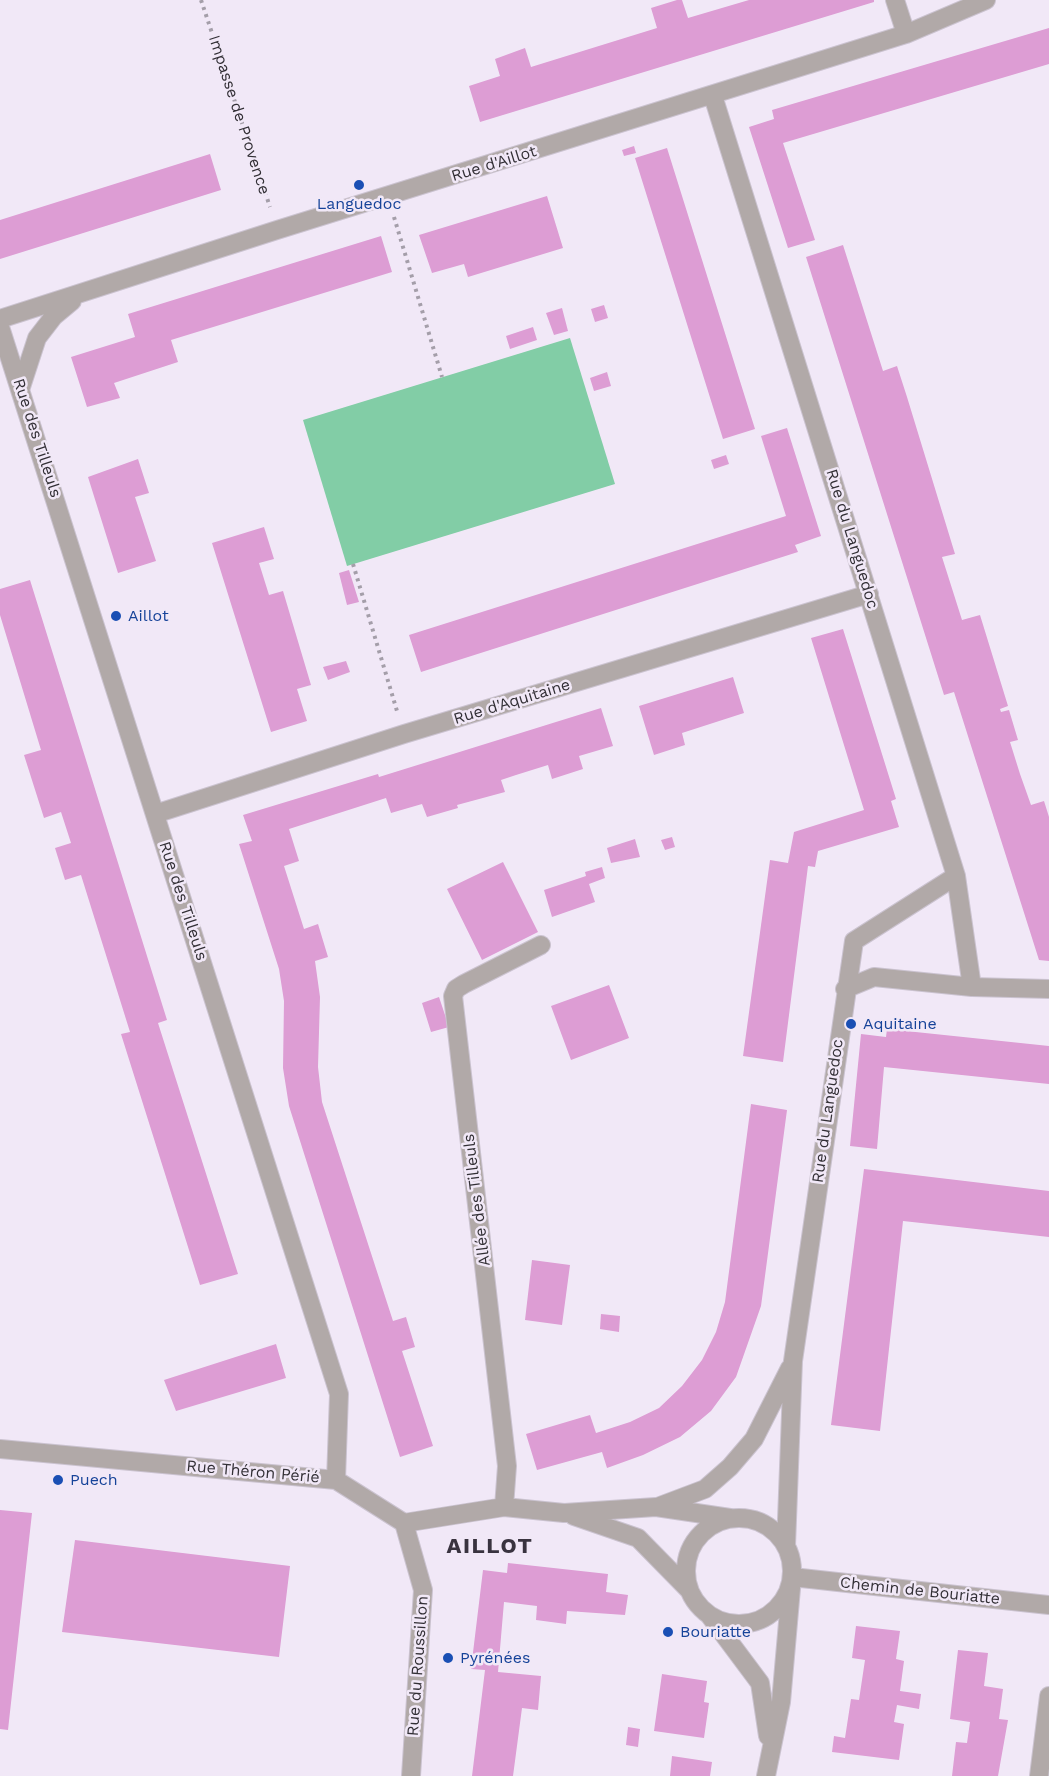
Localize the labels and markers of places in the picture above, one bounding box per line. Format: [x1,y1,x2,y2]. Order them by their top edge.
marker: Languedoc [352,178,366,192]
place label: Languedoc [317,194,401,214]
place label: Aillot [128,606,169,626]
marker: Aillot [109,609,123,623]
place label: Aquitaine [863,1014,937,1034]
marker: Aquitaine [844,1017,858,1031]
place label: Puech [70,1470,118,1490]
marker: Puech [51,1473,65,1487]
place label: Bouriatte [680,1622,751,1642]
marker: Bouriatte [661,1625,675,1639]
place label: Pyrénées [460,1648,530,1668]
marker: Pyrénées [441,1651,455,1665]

